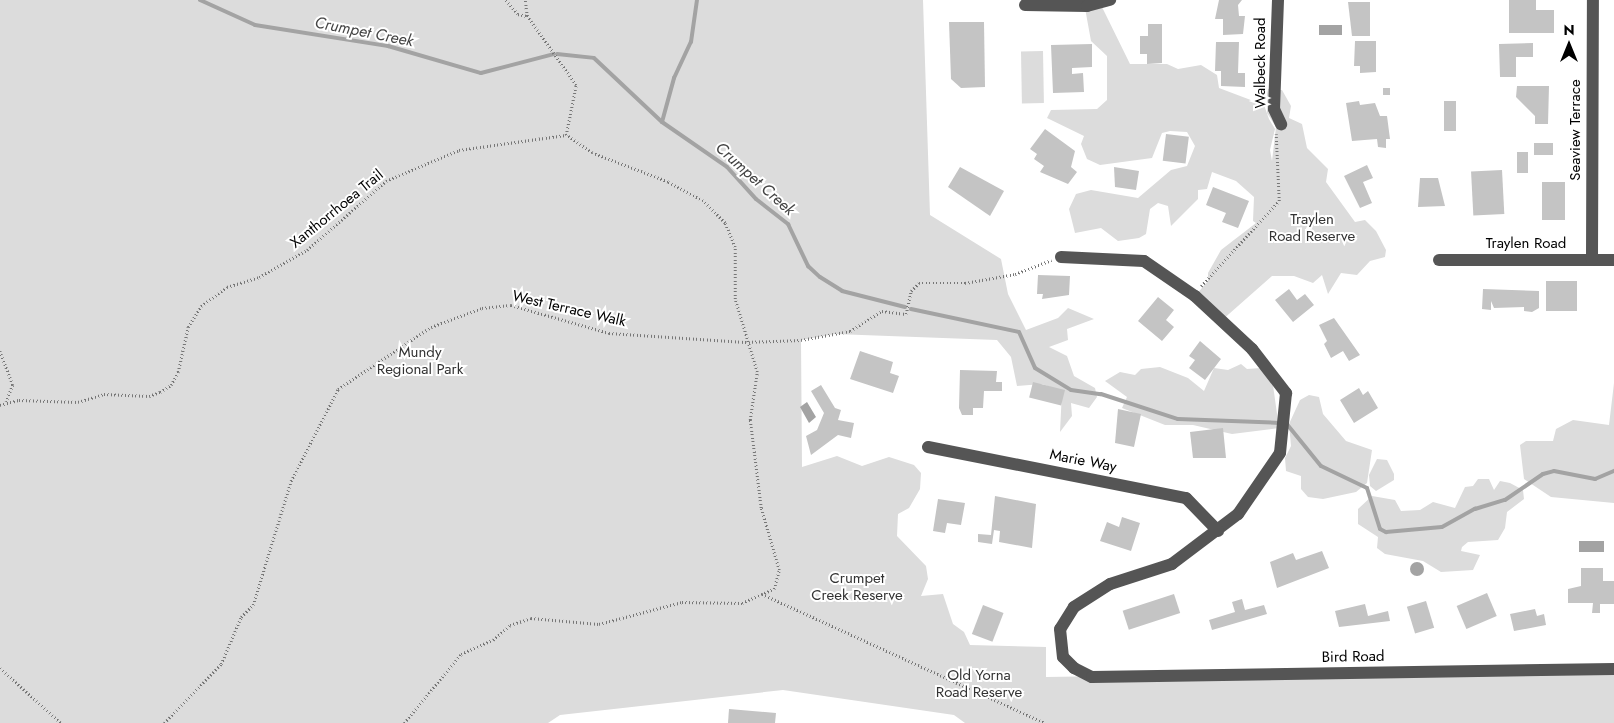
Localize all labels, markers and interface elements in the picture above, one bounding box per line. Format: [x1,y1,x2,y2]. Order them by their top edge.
water label: Crumpet Creek [313,13,415,51]
street label: Walbeck Road [1252,18,1270,108]
north arrow [1544,20,1594,70]
text: N [1563,20,1575,40]
street label: Seaview Terrace [1567,79,1585,181]
water label: Crumpet Creek [711,138,799,220]
street label: Xanthorrhoea Trail [287,166,387,252]
park label: Traylen Road Reserve [1269,210,1355,245]
street label: Traylen Road [1486,235,1566,253]
street label: West Terrace Walk [510,287,628,331]
park label: Mundy Regional Park [377,343,463,378]
street label: Marie Way [1048,446,1118,476]
park label: Crumpet Creek Reserve [811,569,903,604]
street label: Bird Road [1321,647,1385,667]
park label: Old Yorna Road Reserve [936,666,1022,701]

